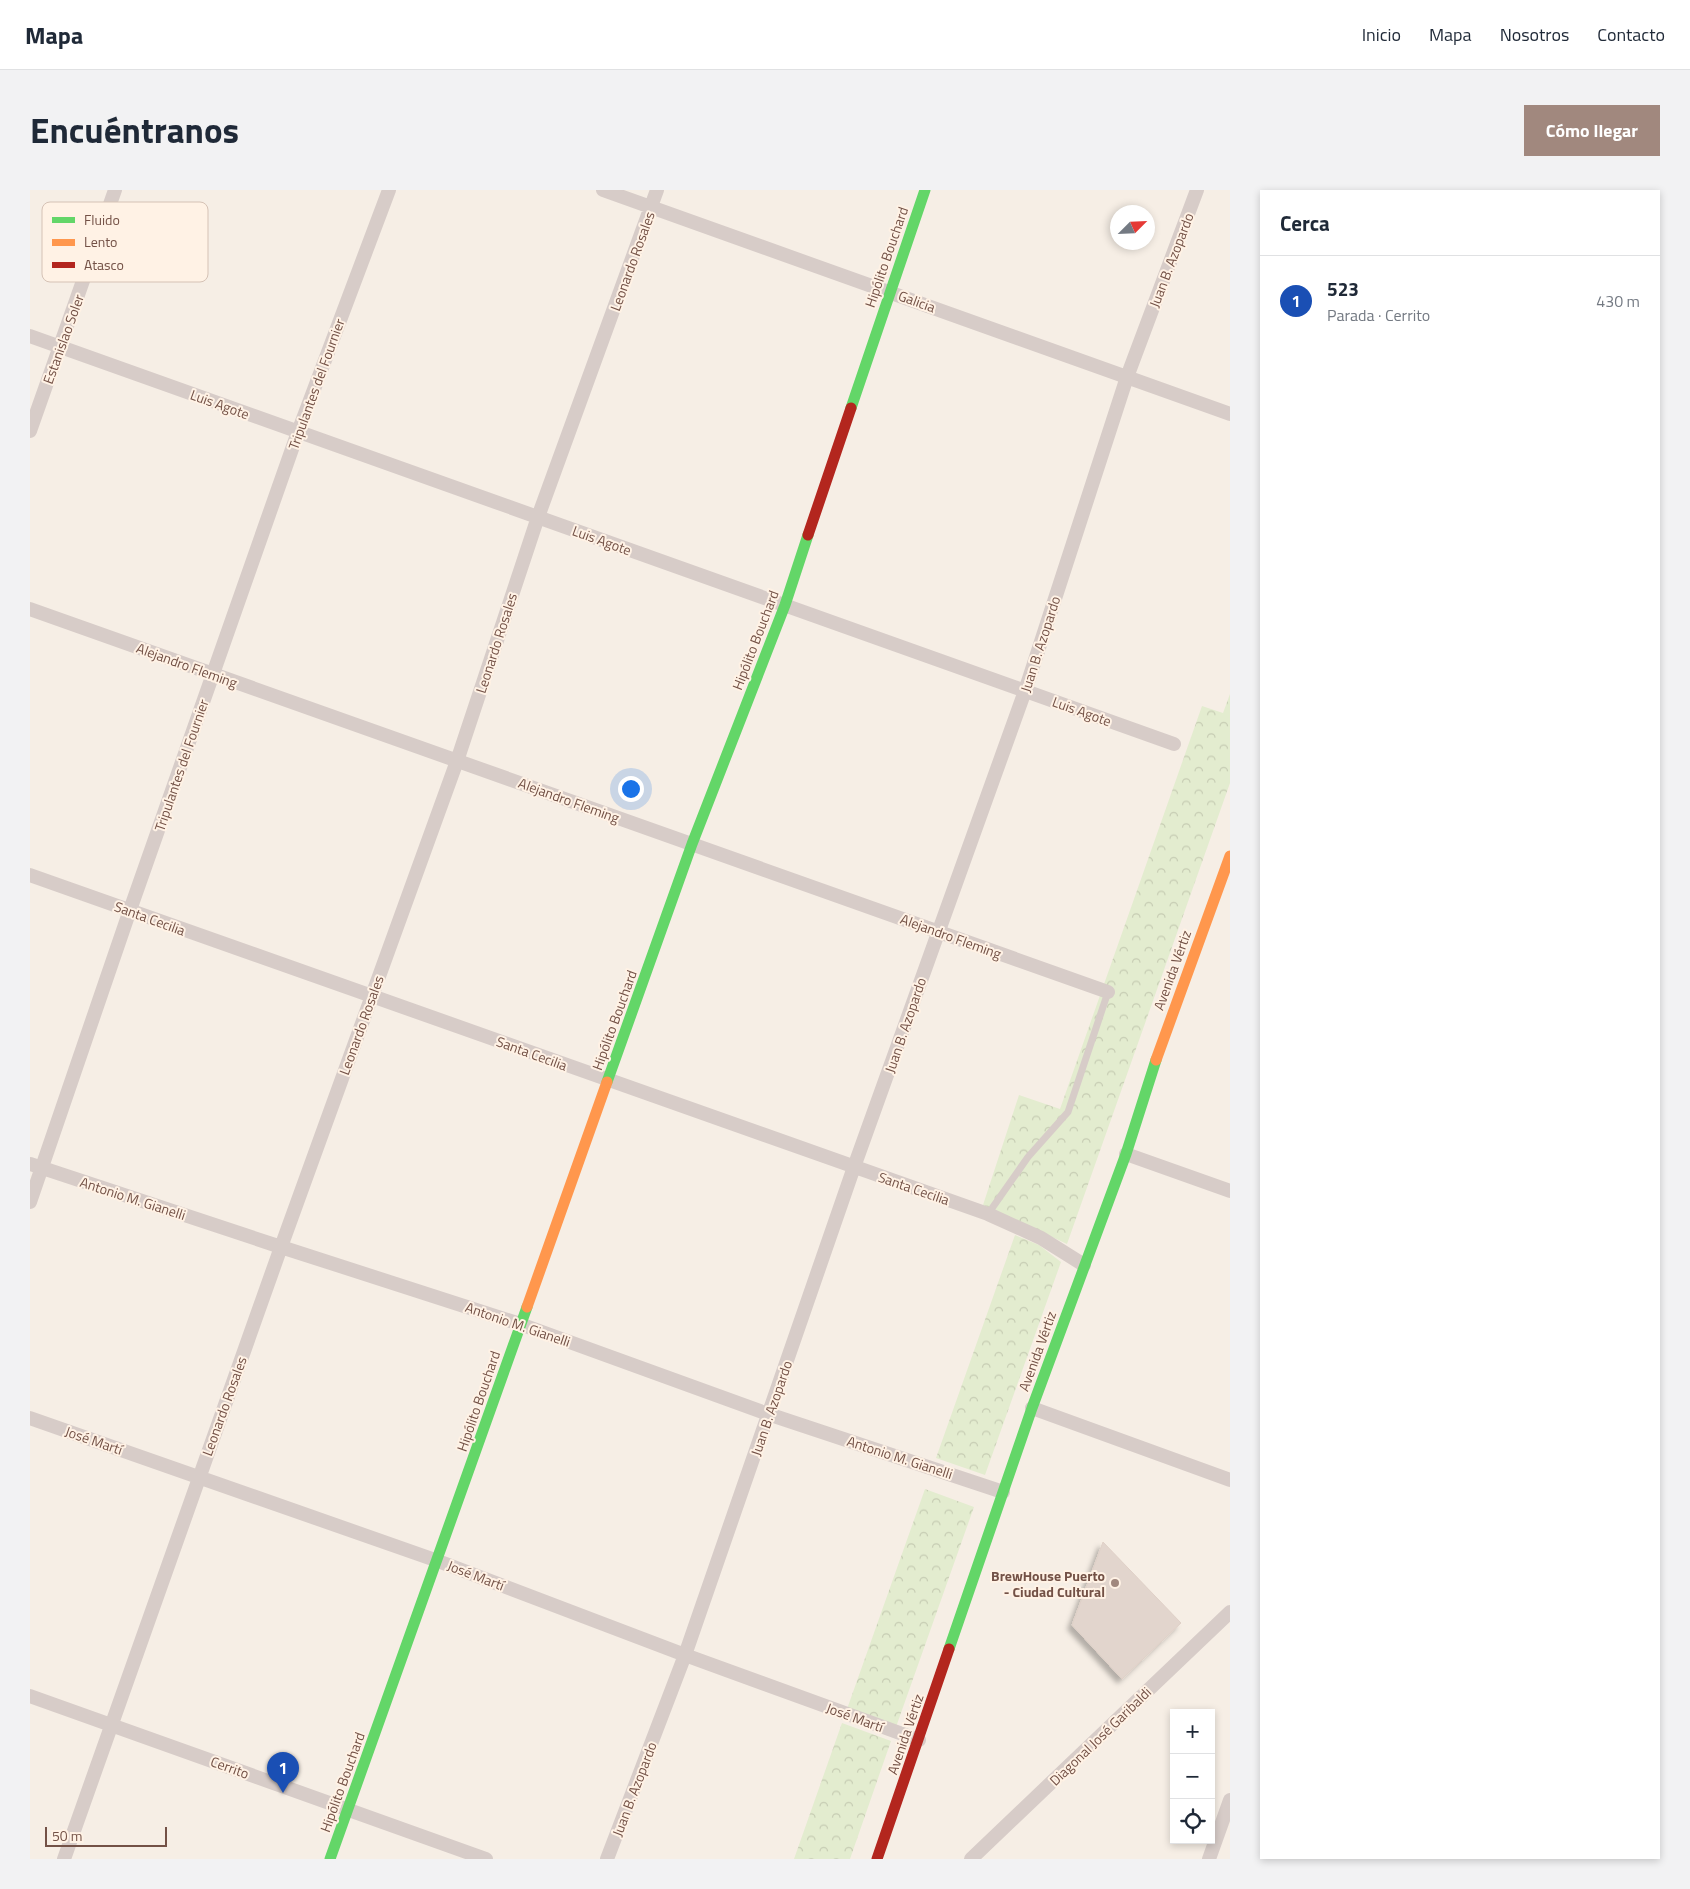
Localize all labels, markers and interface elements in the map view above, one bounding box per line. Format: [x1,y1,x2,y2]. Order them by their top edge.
text: Mapa [25,17,83,53]
text: Inicio [1362,21,1401,48]
text: Mapa [1429,21,1472,48]
text: Nosotros [1500,21,1569,48]
text: Contacto [1597,21,1665,48]
text: Encuéntranos [30,103,239,157]
button: Cómo llegar [1524,105,1660,156]
legend [42,202,208,282]
street label: Hipólito Bouchard [859,204,913,310]
north arrow [1110,205,1155,250]
text: Cerca [1280,207,1330,239]
street label: Leonardo Rosales [604,208,660,314]
text: Fluido [84,209,120,230]
street label: Juan B. Azopardo [1143,210,1199,310]
text: Lento [84,231,118,252]
text: Atasco [84,254,124,275]
text: 523 [1327,274,1359,303]
street label: Galicia [895,285,939,317]
text: 1 [1292,289,1300,313]
text: 430 m [1596,289,1640,313]
street label: Estanislao Soler [37,291,89,387]
text: Parada · Cerrito [1327,303,1430,327]
street label: Tripulantes del Fournier [282,315,350,453]
street label: Luis Agote [188,384,252,424]
street label: Luis Agote [570,520,634,560]
street label: Hipólito Bouchard [726,587,784,693]
street label: Leonardo Rosales [470,590,522,696]
street label: Juan B. Azopardo [1015,593,1065,695]
street label: Alejandro Fleming [134,637,240,693]
street label: Luis Agote [1050,691,1114,731]
street label: Tripulantes del Fournier [149,696,213,834]
street label: Alejandro Fleming [516,772,622,828]
your location [618,776,644,802]
street label: Santa Cecilia [112,895,188,941]
street label: Alejandro Fleming [898,908,1004,964]
street label: Avenida Vértiz [1148,927,1196,1013]
street label: Hipólito Bouchard [586,967,642,1073]
street label: Leonardo Rosales [333,972,389,1078]
street label: Juan B. Azopardo [879,974,931,1076]
street label: Santa Cecilia [494,1030,570,1076]
street label: Santa Cecilia [876,1166,952,1210]
street label: Antonio M. Gianelli [78,1171,188,1225]
street label: Antonio M. Gianelli [463,1296,573,1352]
street label: Avenida Vértiz [1013,1308,1061,1394]
street label: Hipólito Bouchard [451,1348,505,1454]
street label: Leonardo Rosales [196,1353,252,1459]
street label: Juan B. Azopardo [745,1357,797,1459]
street label: José Martí [62,1420,126,1460]
street label: Antonio M. Gianelli [845,1430,955,1484]
street label: José Martí [444,1555,508,1596]
place label: BrewHouse Puerto - Ciudad Cultural [991,1565,1105,1602]
marker: BrewHouse Puerto - Ciudad Cultural [1109,1577,1121,1589]
street label: Diagonal José Garibaldi [1044,1682,1156,1790]
street label: Avenida Vértiz [881,1691,929,1777]
street label: José Martí [823,1697,887,1737]
map controls [1170,1709,1215,1844]
button: + [1170,1709,1215,1754]
street label: Hipólito Bouchard [314,1729,370,1835]
street label: Juan B. Azopardo [606,1739,662,1839]
street label: Cerrito [208,1750,252,1784]
pin: 1 [267,1752,299,1793]
button: − [1170,1754,1215,1799]
button: locate [1170,1799,1215,1844]
scale bar [45,1824,168,1847]
text: 50 m [52,1825,82,1846]

